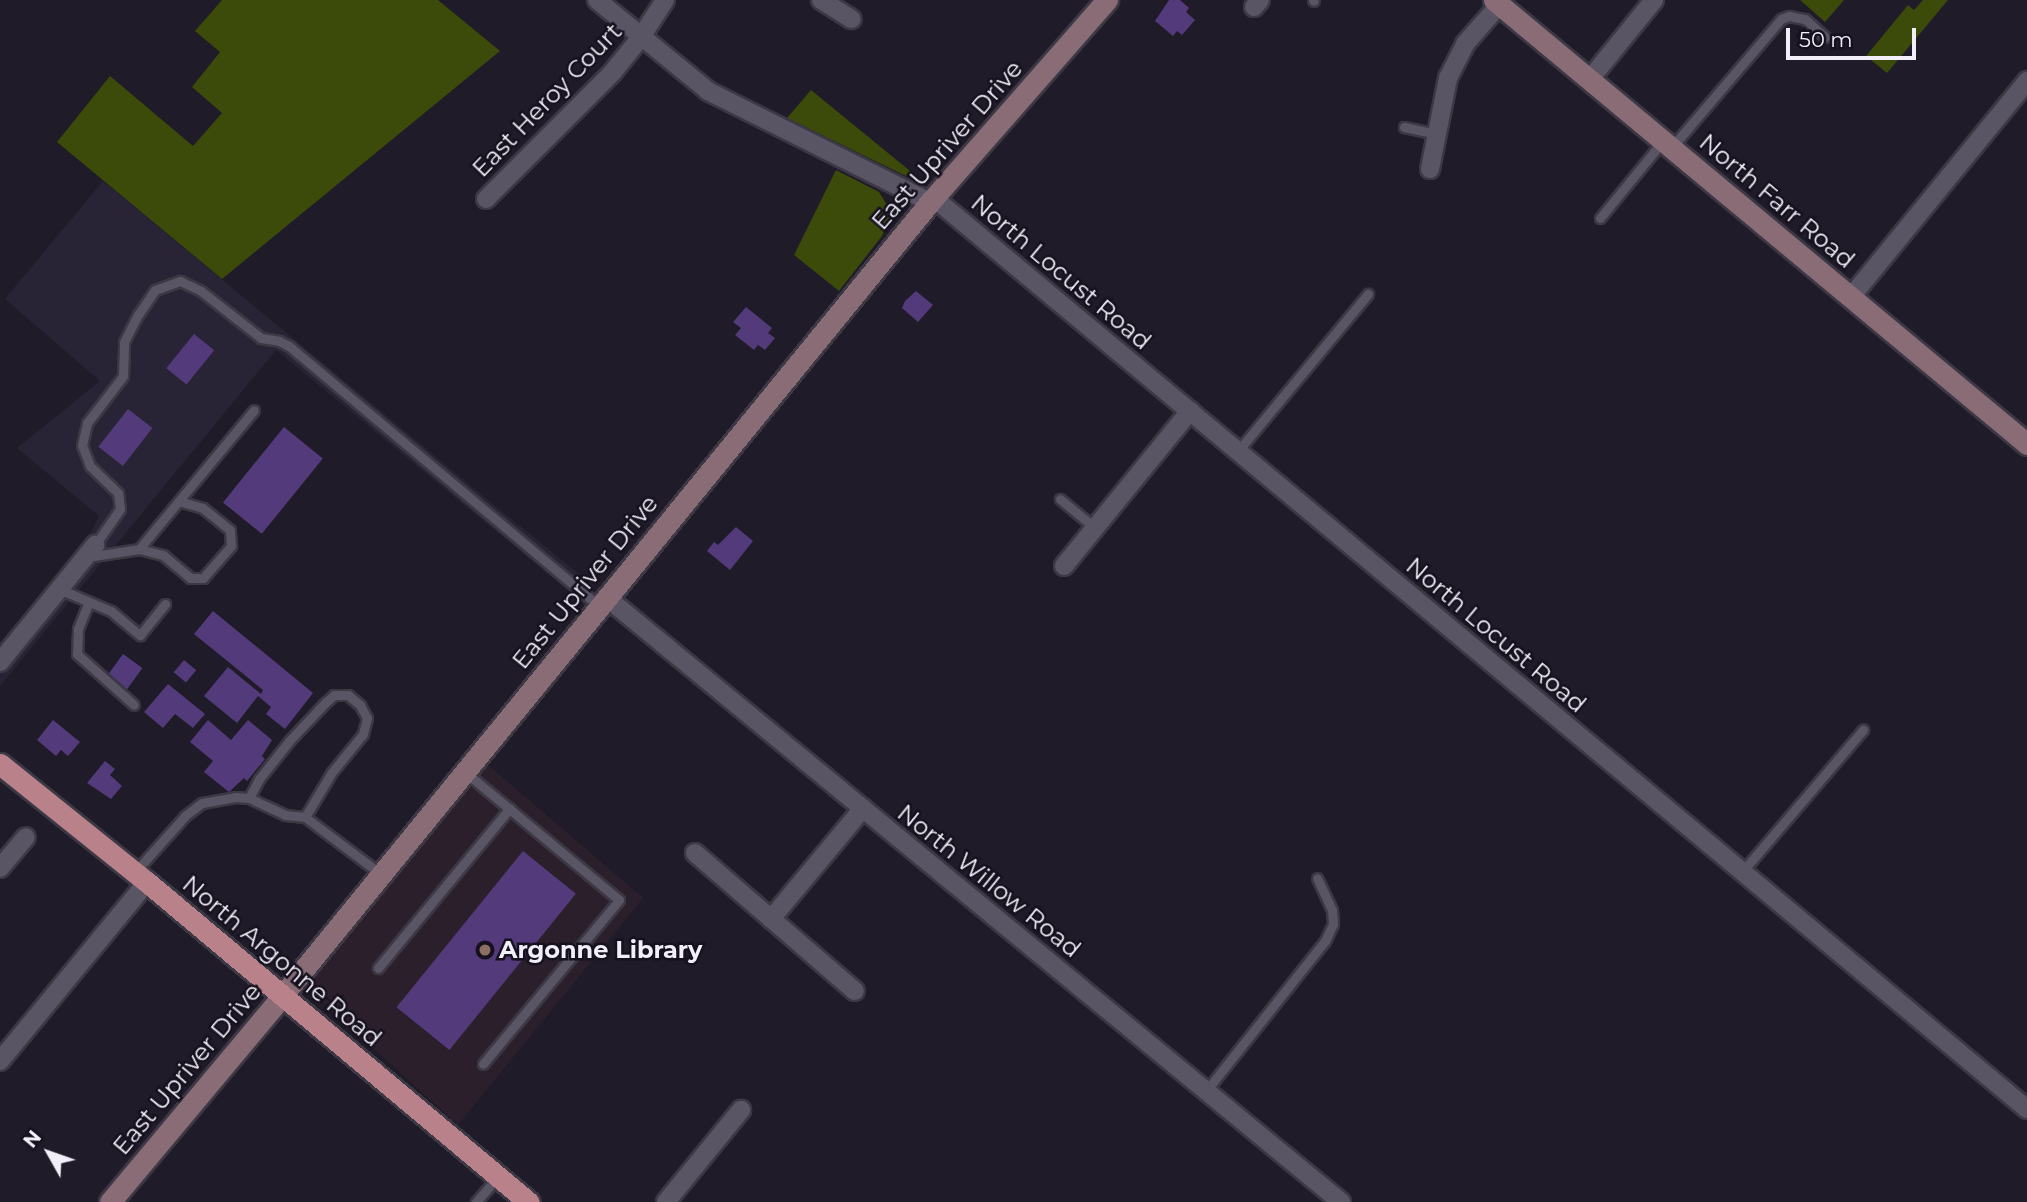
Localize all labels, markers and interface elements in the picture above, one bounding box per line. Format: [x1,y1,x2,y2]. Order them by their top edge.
scale bar [1789,14,1918,58]
street label: East Heroy Court [466,17,628,183]
text: 50 m [1799,27,1853,52]
street label: East Upriver Drive [866,54,1028,236]
street label: North Farr Road [1694,128,1860,274]
street label: North Locust Road [965,188,1157,356]
street label: East Upriver Drive [506,489,664,675]
street label: North Locust Road [1400,551,1592,719]
street label: North Willow Road [892,798,1086,964]
street label: North Argonne Road [177,869,387,1053]
place label: Argonne Library [499,936,702,964]
marker: Argonne Library [477,942,493,958]
street label: East Upriver Drive [107,977,267,1161]
north arrow [14,1118,84,1188]
text: N [19,1126,46,1152]

